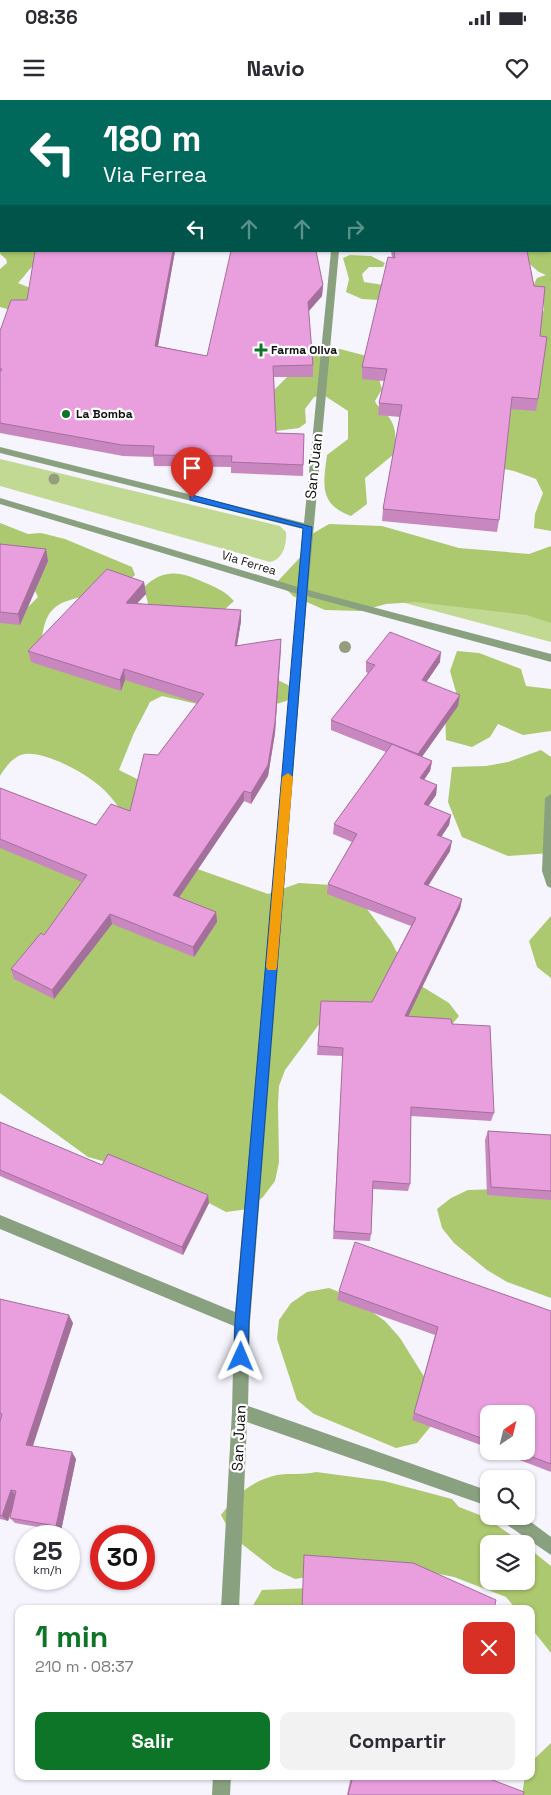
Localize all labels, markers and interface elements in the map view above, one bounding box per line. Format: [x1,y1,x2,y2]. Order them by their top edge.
text: 08:36 [25,5,78,30]
icon: menu [20,54,48,82]
text: Navio [246,54,305,82]
icon: heart [503,54,531,82]
text: 180 m [103,117,201,161]
icon: left [20,120,85,185]
text: Via Ferrea [103,160,207,188]
icon: left [182,215,210,243]
icon: ahead [235,215,263,243]
icon: ahead [288,215,316,243]
icon: right [341,215,369,243]
place label: Farma Oliva [271,342,337,358]
marker: Farma Oliva [255,344,267,356]
place label: La Bomba [76,406,133,422]
marker: La Bomba [60,408,72,420]
street label: San Juan [301,432,326,500]
pin [171,447,213,498]
icon: arrive [178,454,206,482]
street label: Via Ferrea [220,547,279,579]
position arrow [214,1330,266,1382]
street label: San Juan [227,1404,250,1472]
north arrow [480,1405,535,1460]
map controls [480,1405,535,1590]
button: search [480,1470,535,1525]
speed limit sign: 30 [90,1525,155,1590]
text: 25 [33,1535,62,1567]
button: layers [480,1535,535,1590]
text: km/h [33,1562,62,1578]
text: 1 min [35,1617,108,1656]
button: close [463,1622,515,1674]
text: 210 m · 08:37 [35,1656,134,1677]
button: Salir [35,1712,270,1770]
button: Compartir [280,1712,515,1770]

